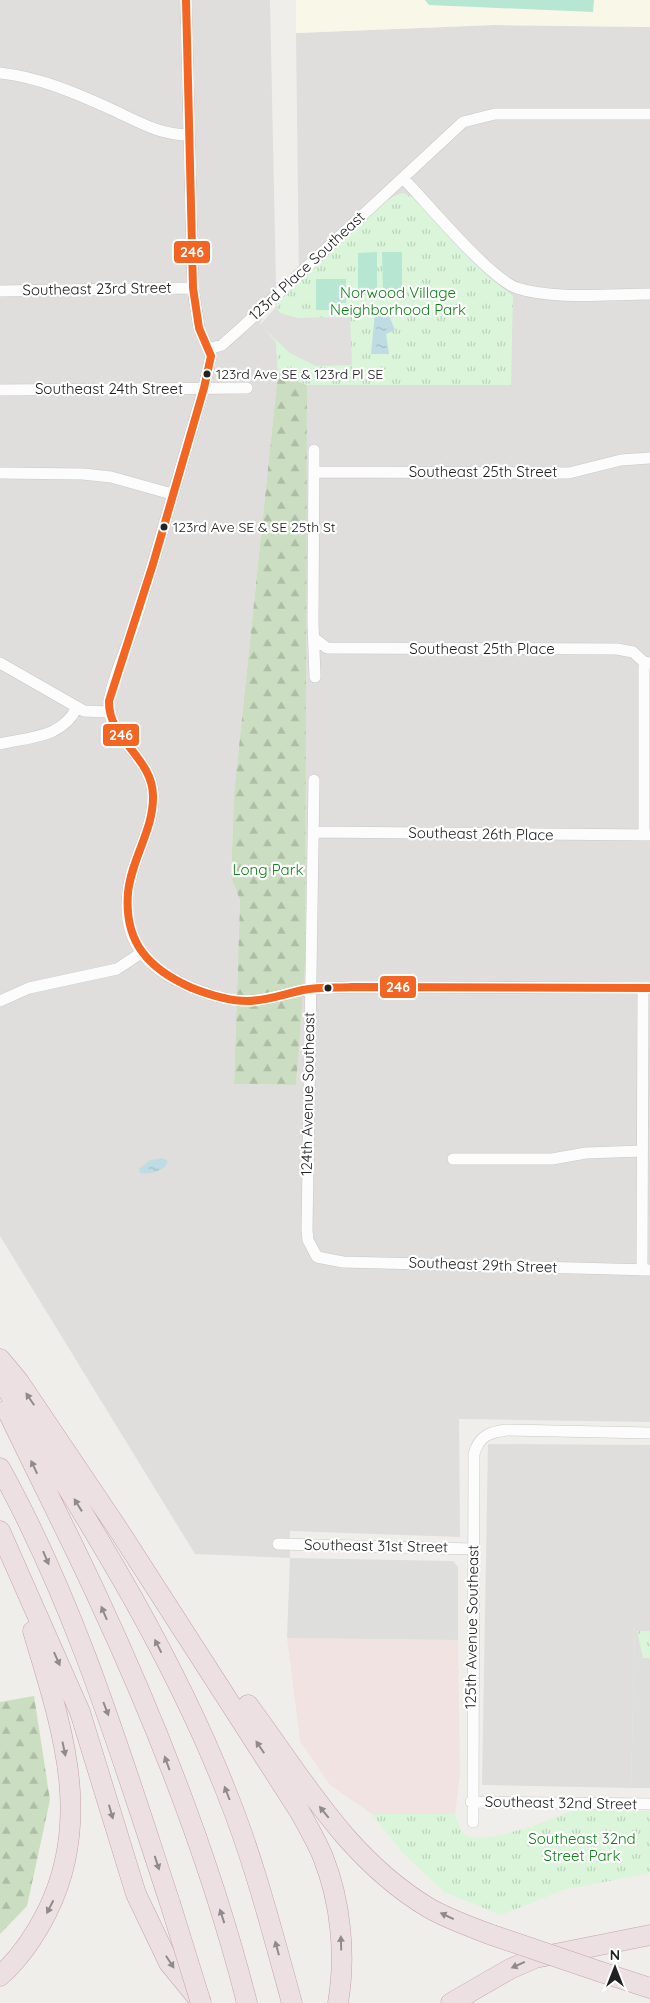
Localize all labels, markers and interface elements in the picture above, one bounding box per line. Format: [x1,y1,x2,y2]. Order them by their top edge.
street label: 123rd Place Southeast [245,207,369,324]
line badge: 246 [173,240,211,264]
text: 246 [180,243,204,261]
street label: Southeast 23rd Street [22,278,172,299]
park label: Norwood Village Neighborhood Park [330,283,466,319]
place label: 123rd Ave SE & 123rd Pl SE [216,365,383,383]
marker: 123rd Ave SE & 123rd Pl SE [202,369,212,379]
street label: Southeast 24th Street [35,379,183,398]
street label: Southeast 25th Street [409,462,557,481]
place label: 123rd Ave SE & SE 25th St [173,518,336,536]
marker: 123rd Ave SE & SE 25th St [159,522,169,532]
street label: Southeast 25th Place [409,639,555,658]
line badge: 246 [102,723,140,747]
text: 246 [109,726,133,744]
street label: Southeast 26th Place [408,823,554,844]
park label: Long Park [233,860,303,879]
line badge: 246 [379,975,417,999]
text: 246 [386,978,410,996]
unlabelled marker [323,983,333,993]
street label: 124th Avenue Southeast [297,1012,318,1176]
street label: Southeast 29th Street [408,1252,558,1277]
one-way arrow [25,1392,35,1406]
one-way arrow [30,1460,38,1474]
one-way arrow [74,1498,83,1512]
street label: Southeast 31st Street [304,1535,448,1556]
street label: 125th Avenue Southeast [461,1545,482,1709]
one-way arrow [43,1551,51,1565]
one-way arrow [100,1606,108,1620]
one-way arrow [154,1639,162,1654]
one-way arrow [53,1652,61,1666]
one-way arrow [102,1702,110,1717]
one-way arrow [255,1740,265,1754]
one-way arrow [61,1741,69,1757]
one-way arrow [163,1755,171,1770]
one-way arrow [223,1786,230,1801]
street label: Southeast 32nd Street [485,1792,637,1813]
one-way arrow [107,1804,115,1819]
one-way arrow [318,1806,329,1819]
park label: Southeast 32nd Street Park [528,1829,636,1865]
one-way arrow [153,1856,161,1871]
one-way arrow [46,1900,54,1914]
one-way arrow [218,1908,226,1923]
one-way arrow [439,1912,454,1920]
one-way arrow [336,1935,344,1951]
one-way arrow [273,1940,281,1956]
north arrow [590,1943,640,1993]
text: N [610,1946,620,1964]
one-way arrow [165,1956,174,1969]
one-way arrow [511,1962,525,1970]

